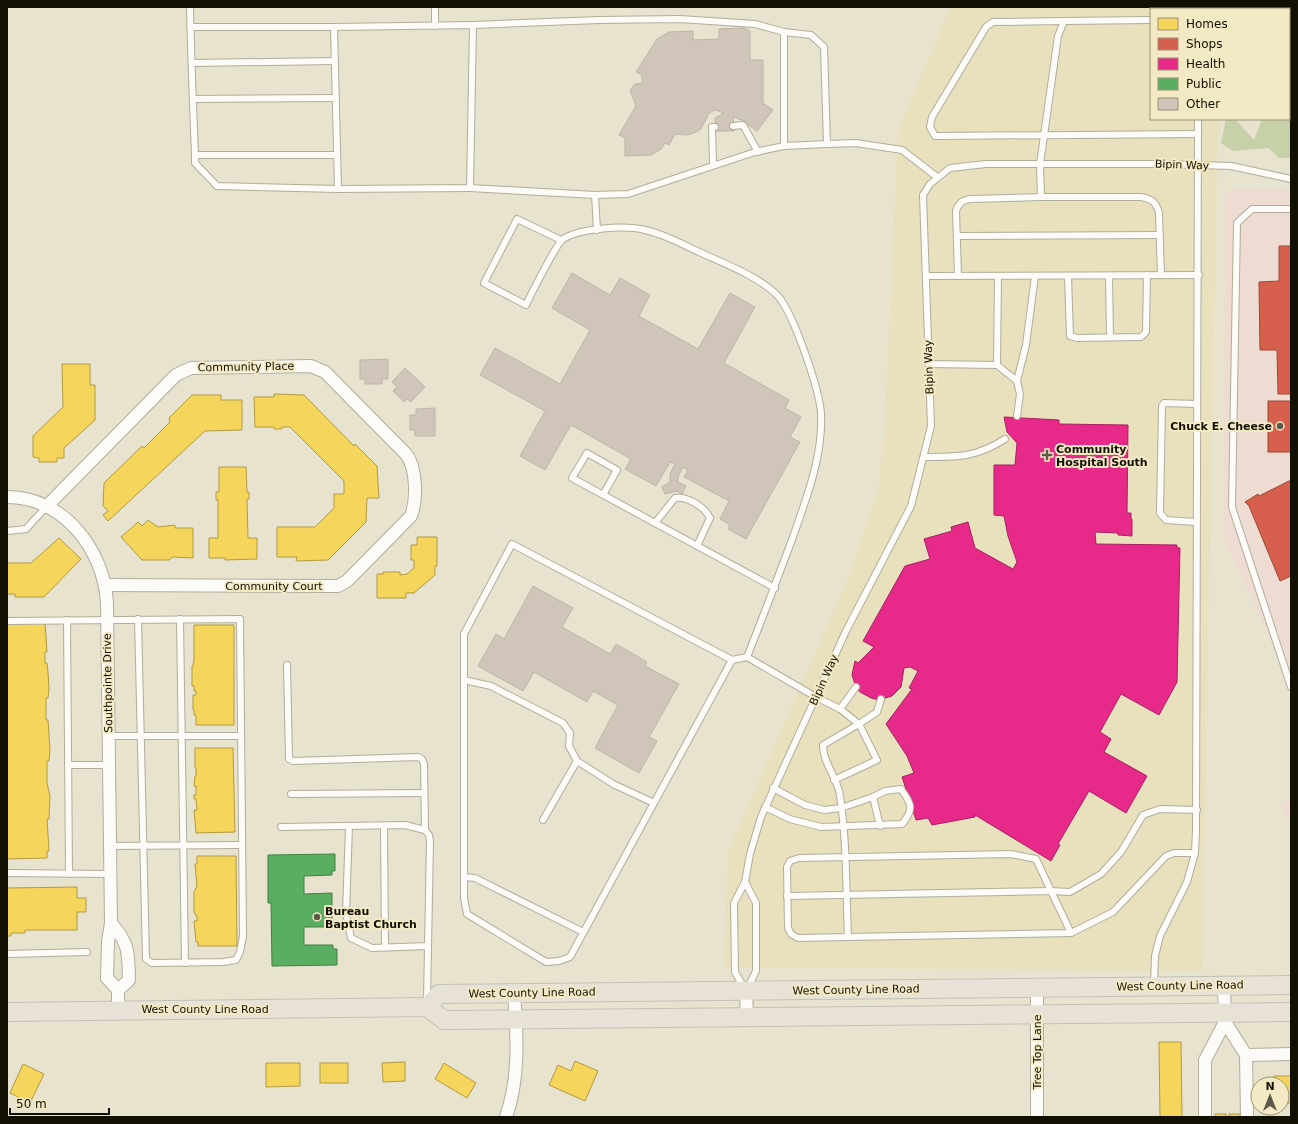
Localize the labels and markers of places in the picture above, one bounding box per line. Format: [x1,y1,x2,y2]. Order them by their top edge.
place label: Chuck E. Cheese [1170,420,1272,433]
marker: Chuck E. Cheese [1275,421,1285,431]
place label: Community Hospital South [1056,443,1148,469]
marker: Community Hospital South [1041,449,1053,461]
place label: Bureau Baptist Church [325,905,417,931]
marker: Bureau Baptist Church [312,912,322,922]

